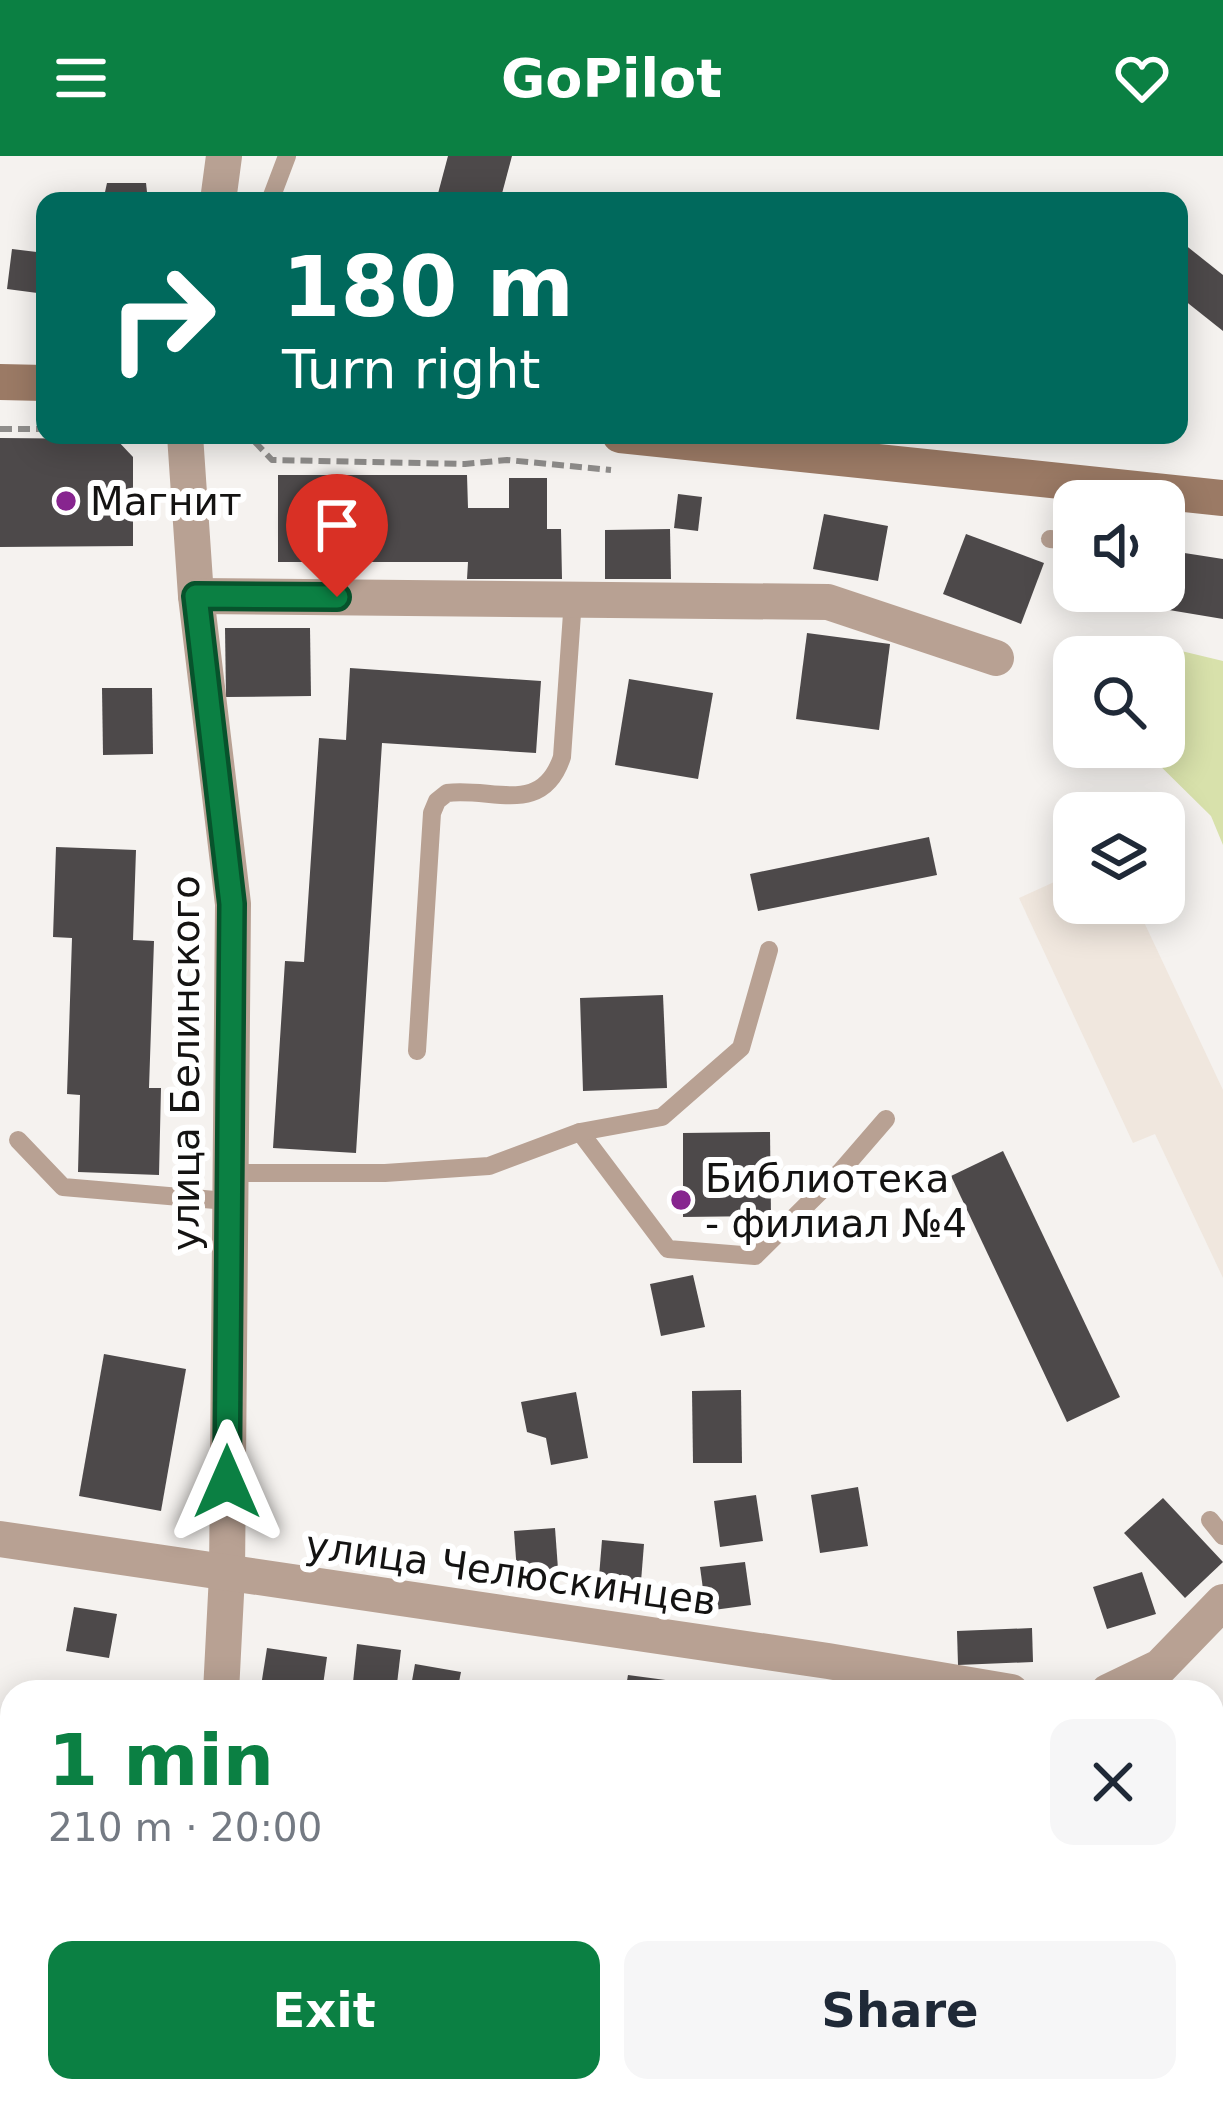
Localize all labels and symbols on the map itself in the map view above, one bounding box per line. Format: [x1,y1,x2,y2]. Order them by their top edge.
pin [286,474,388,597]
place label: Магнит [90,479,242,524]
marker: Магнит [53,488,79,514]
street label: улица Белинского [163,875,208,1251]
place label: Библиотека - филиал №4 [705,1156,967,1246]
marker: Библиотека - филиал №4 [668,1187,694,1213]
position arrow [164,1419,290,1545]
street label: улица Челюскинцев [303,1522,719,1624]

